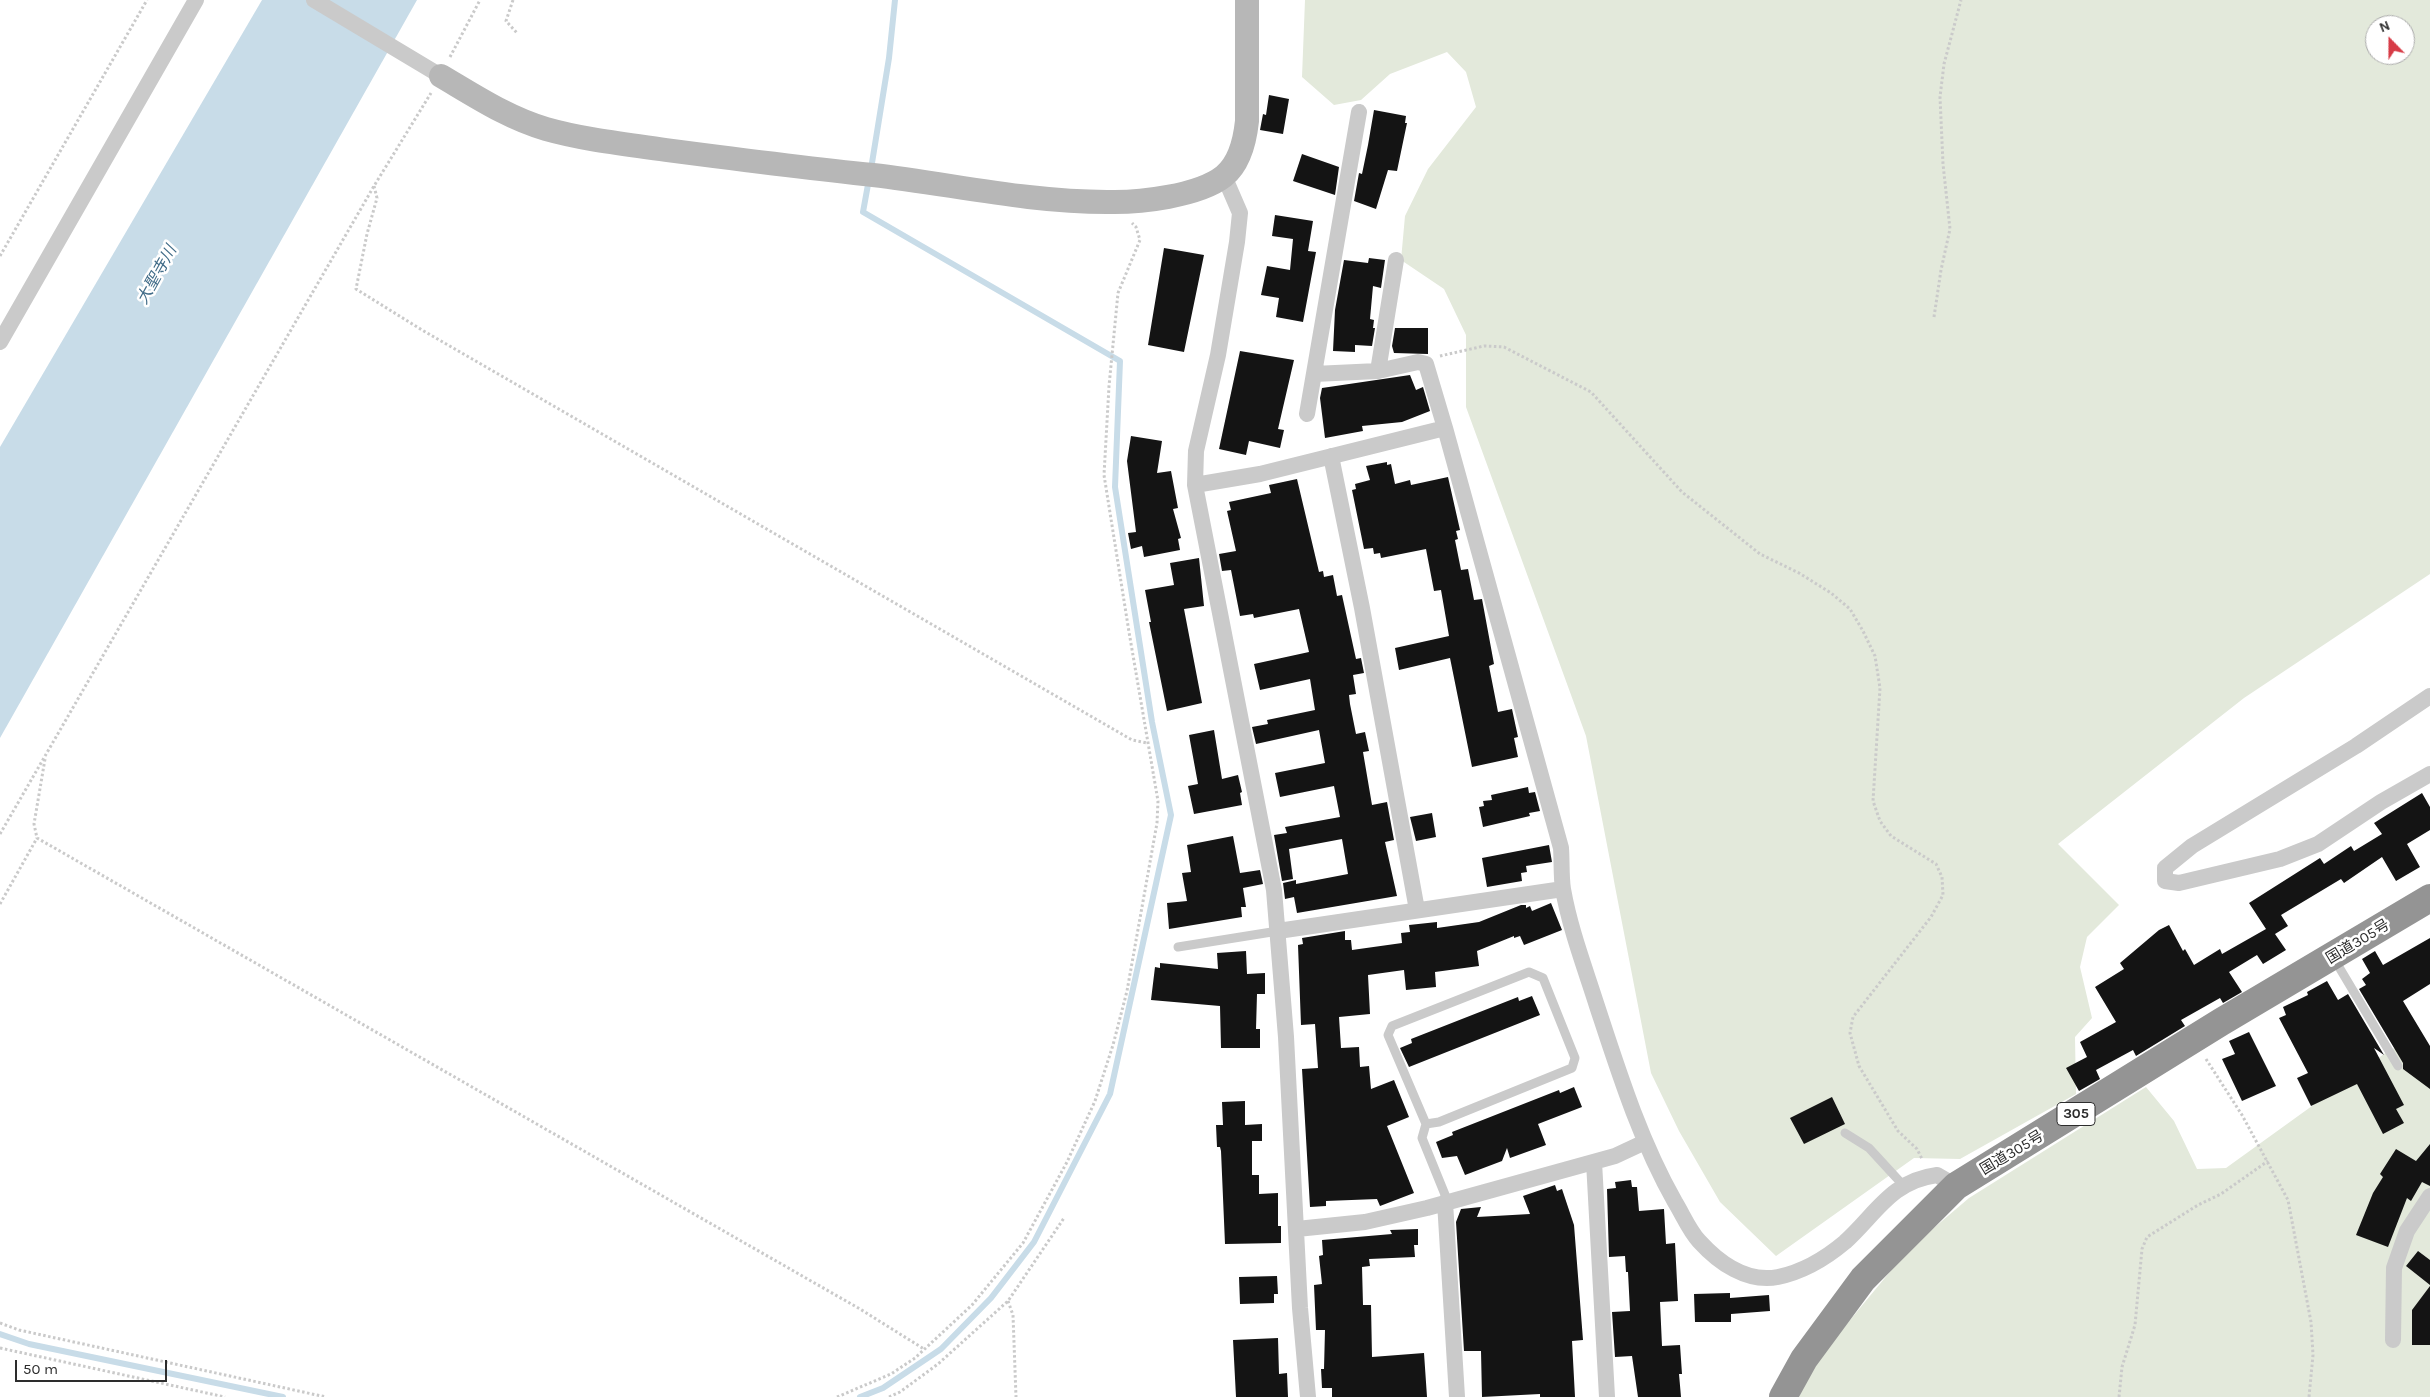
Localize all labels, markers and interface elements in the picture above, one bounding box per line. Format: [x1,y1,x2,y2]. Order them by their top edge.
north arrow [2365,15,2415,65]
text: N [2377,17,2392,36]
water label: 大聖寺川 [133,242,181,308]
street label: 国道305号 [2323,916,2393,968]
road number: 305 [2057,1102,2095,1126]
street label: 国道305号 [1977,1127,2047,1179]
scale bar [18,1350,170,1382]
text: 50 m [23,1360,58,1378]

